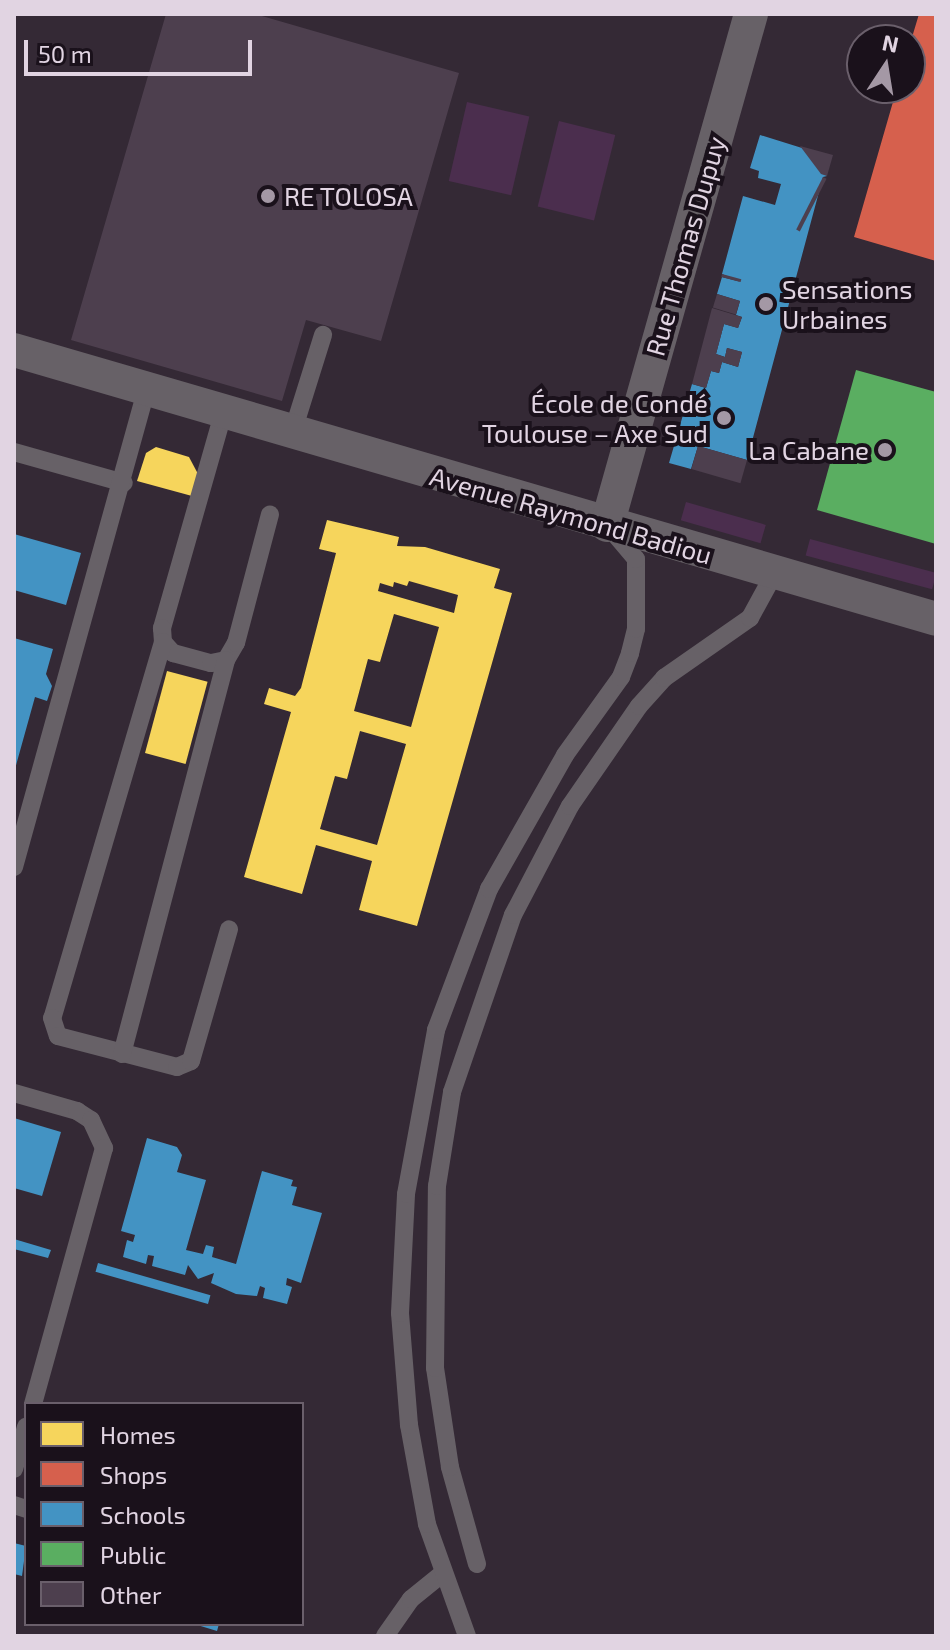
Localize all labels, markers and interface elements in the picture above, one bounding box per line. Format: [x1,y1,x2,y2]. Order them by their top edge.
scale bar [28,24,256,74]
north arrow [846,24,926,104]
text: N [880,28,901,57]
text: 50 m [38,39,92,68]
street label: Rue Thomas Dupuy [639,132,731,360]
place label: RE TOLOSA [284,180,414,212]
marker: RE TOLOSA [259,187,277,205]
place label: Sensations Urbaines [782,273,913,334]
marker: Sensations Urbaines [757,295,775,313]
place label: École de Condé Toulouse – Axe Sud [481,387,708,448]
marker: École de Condé Toulouse – Axe Sud [715,409,733,427]
place label: La Cabane [748,434,869,466]
marker: La Cabane [876,441,894,459]
street label: Avenue Raymond Badiou [427,460,715,570]
legend [24,1402,304,1626]
text: Homes [100,1420,176,1449]
text: Shops [100,1460,167,1489]
text: Schools [100,1500,186,1529]
text: Public [100,1540,166,1569]
text: Other [100,1580,162,1609]

